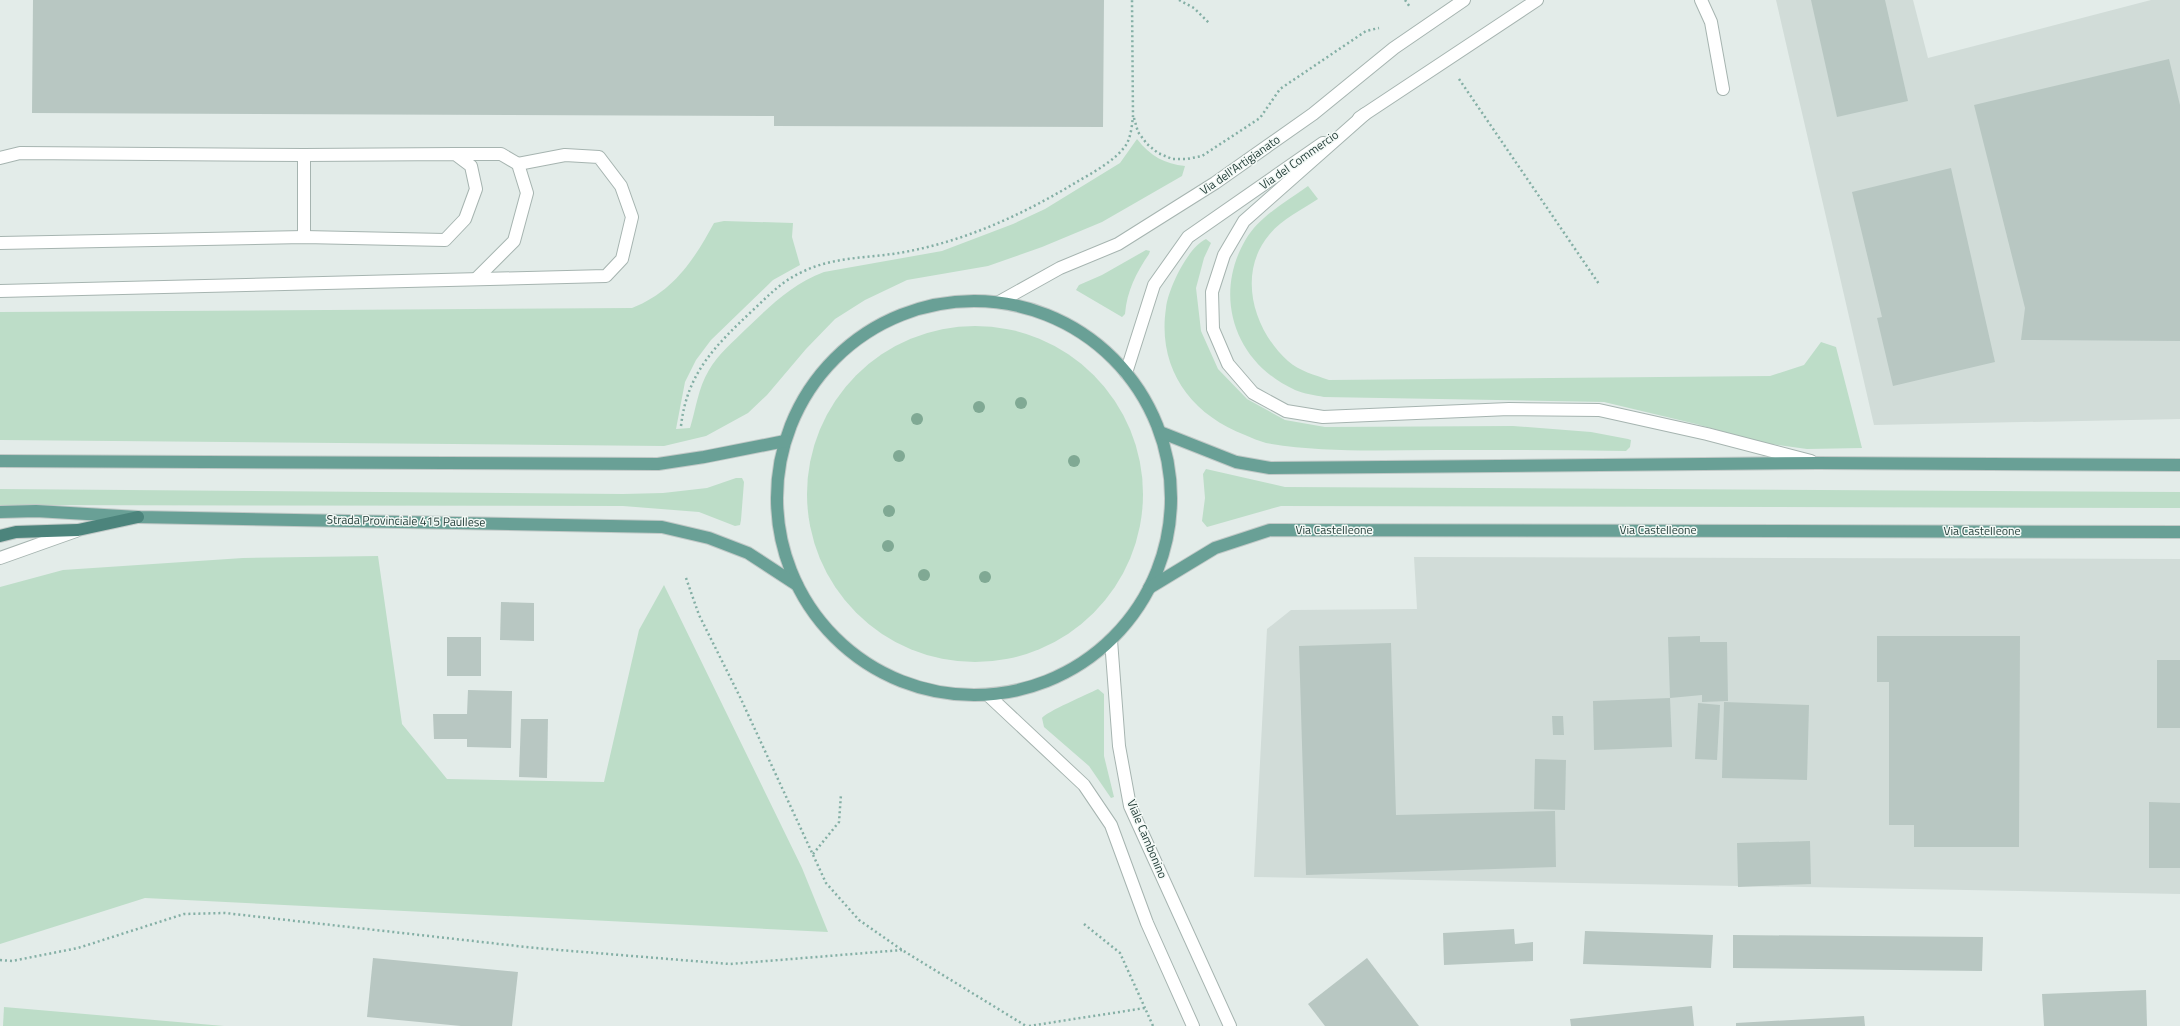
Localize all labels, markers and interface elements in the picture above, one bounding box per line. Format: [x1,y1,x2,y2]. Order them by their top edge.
street label: Via del Commercio [1255,125,1342,194]
street label: Via dell'Artigianato [1196,130,1284,199]
street label: Strada Provinciale 415 Paullese [326,510,486,531]
street label: Via Castelleone [1295,520,1373,539]
street label: Via Castelleone [1619,520,1697,539]
street label: Via Castelleone [1943,521,2021,540]
street label: Viale Cambonino [1122,796,1173,881]

